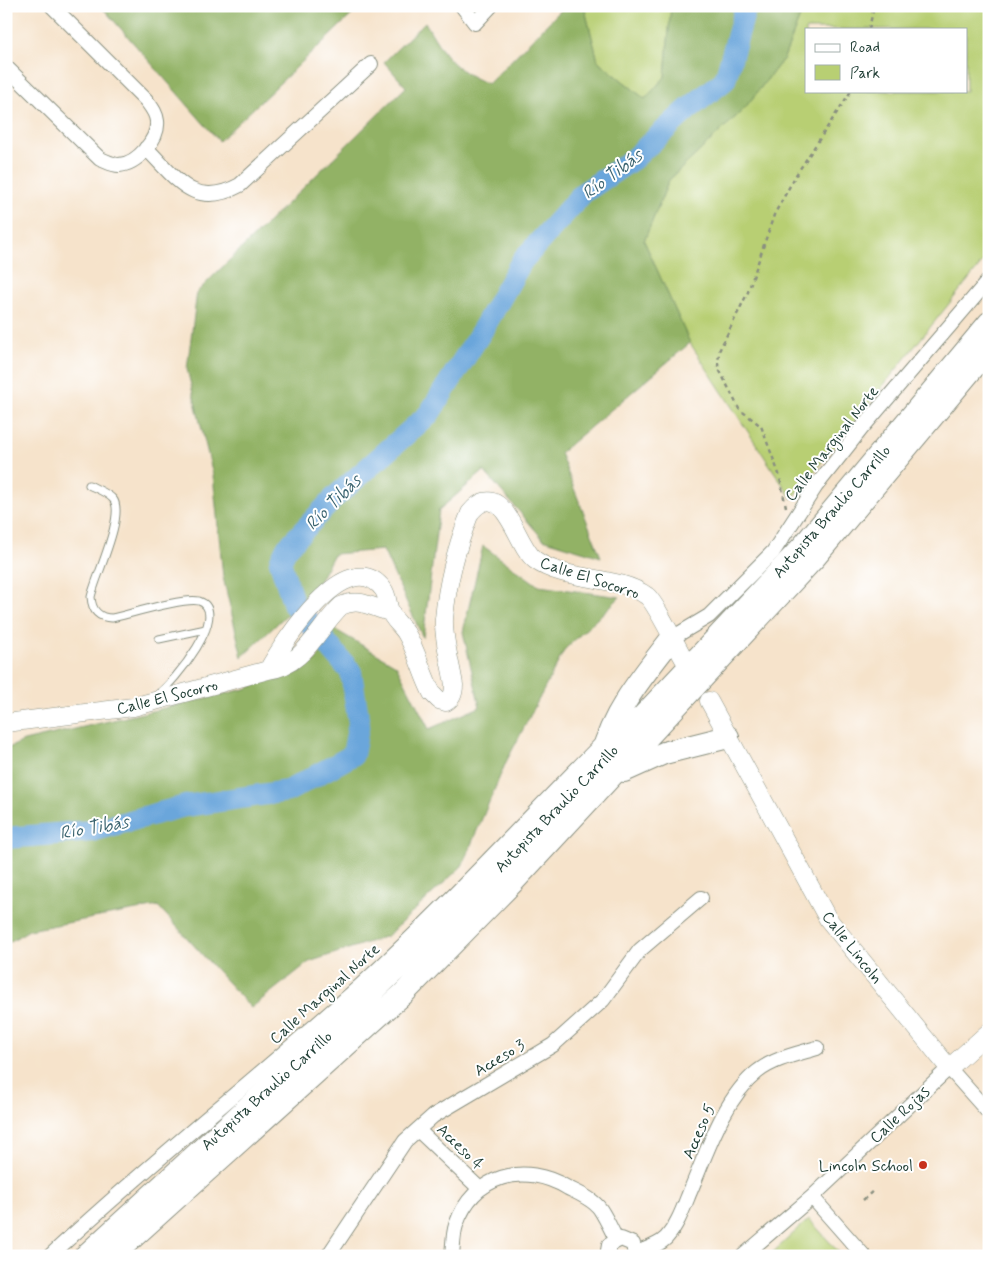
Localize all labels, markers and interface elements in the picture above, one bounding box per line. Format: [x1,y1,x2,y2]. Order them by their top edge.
legend [805,28,968,92]
text: Road [850,38,880,58]
text: Park [850,64,880,84]
water label: Río Tibás [578,143,649,205]
street label: Calle Marginal Norte [780,382,885,507]
street label: Autopista Braulio Carrillo [769,441,896,583]
water label: Río Tibás [301,468,368,536]
street label: Calle El Socorro [537,552,642,604]
street label: Calle El Socorro [115,675,220,720]
street label: Autopista Braulio Carrillo [491,741,624,877]
water label: Río Tibás [58,810,133,846]
street label: Calle Lincoln [817,907,887,989]
street label: Calle Marginal Norte [265,939,385,1050]
street label: Autopista Braulio Carrillo [197,1026,337,1156]
street label: Acceso 3 [470,1035,529,1082]
street label: Calle Rojas [865,1082,935,1148]
street label: Acceso 5 [678,1101,721,1162]
street label: Acceso 4 [432,1119,488,1175]
place label: Lincoln School [819,1156,913,1177]
marker: Lincoln School [917,1159,929,1171]

